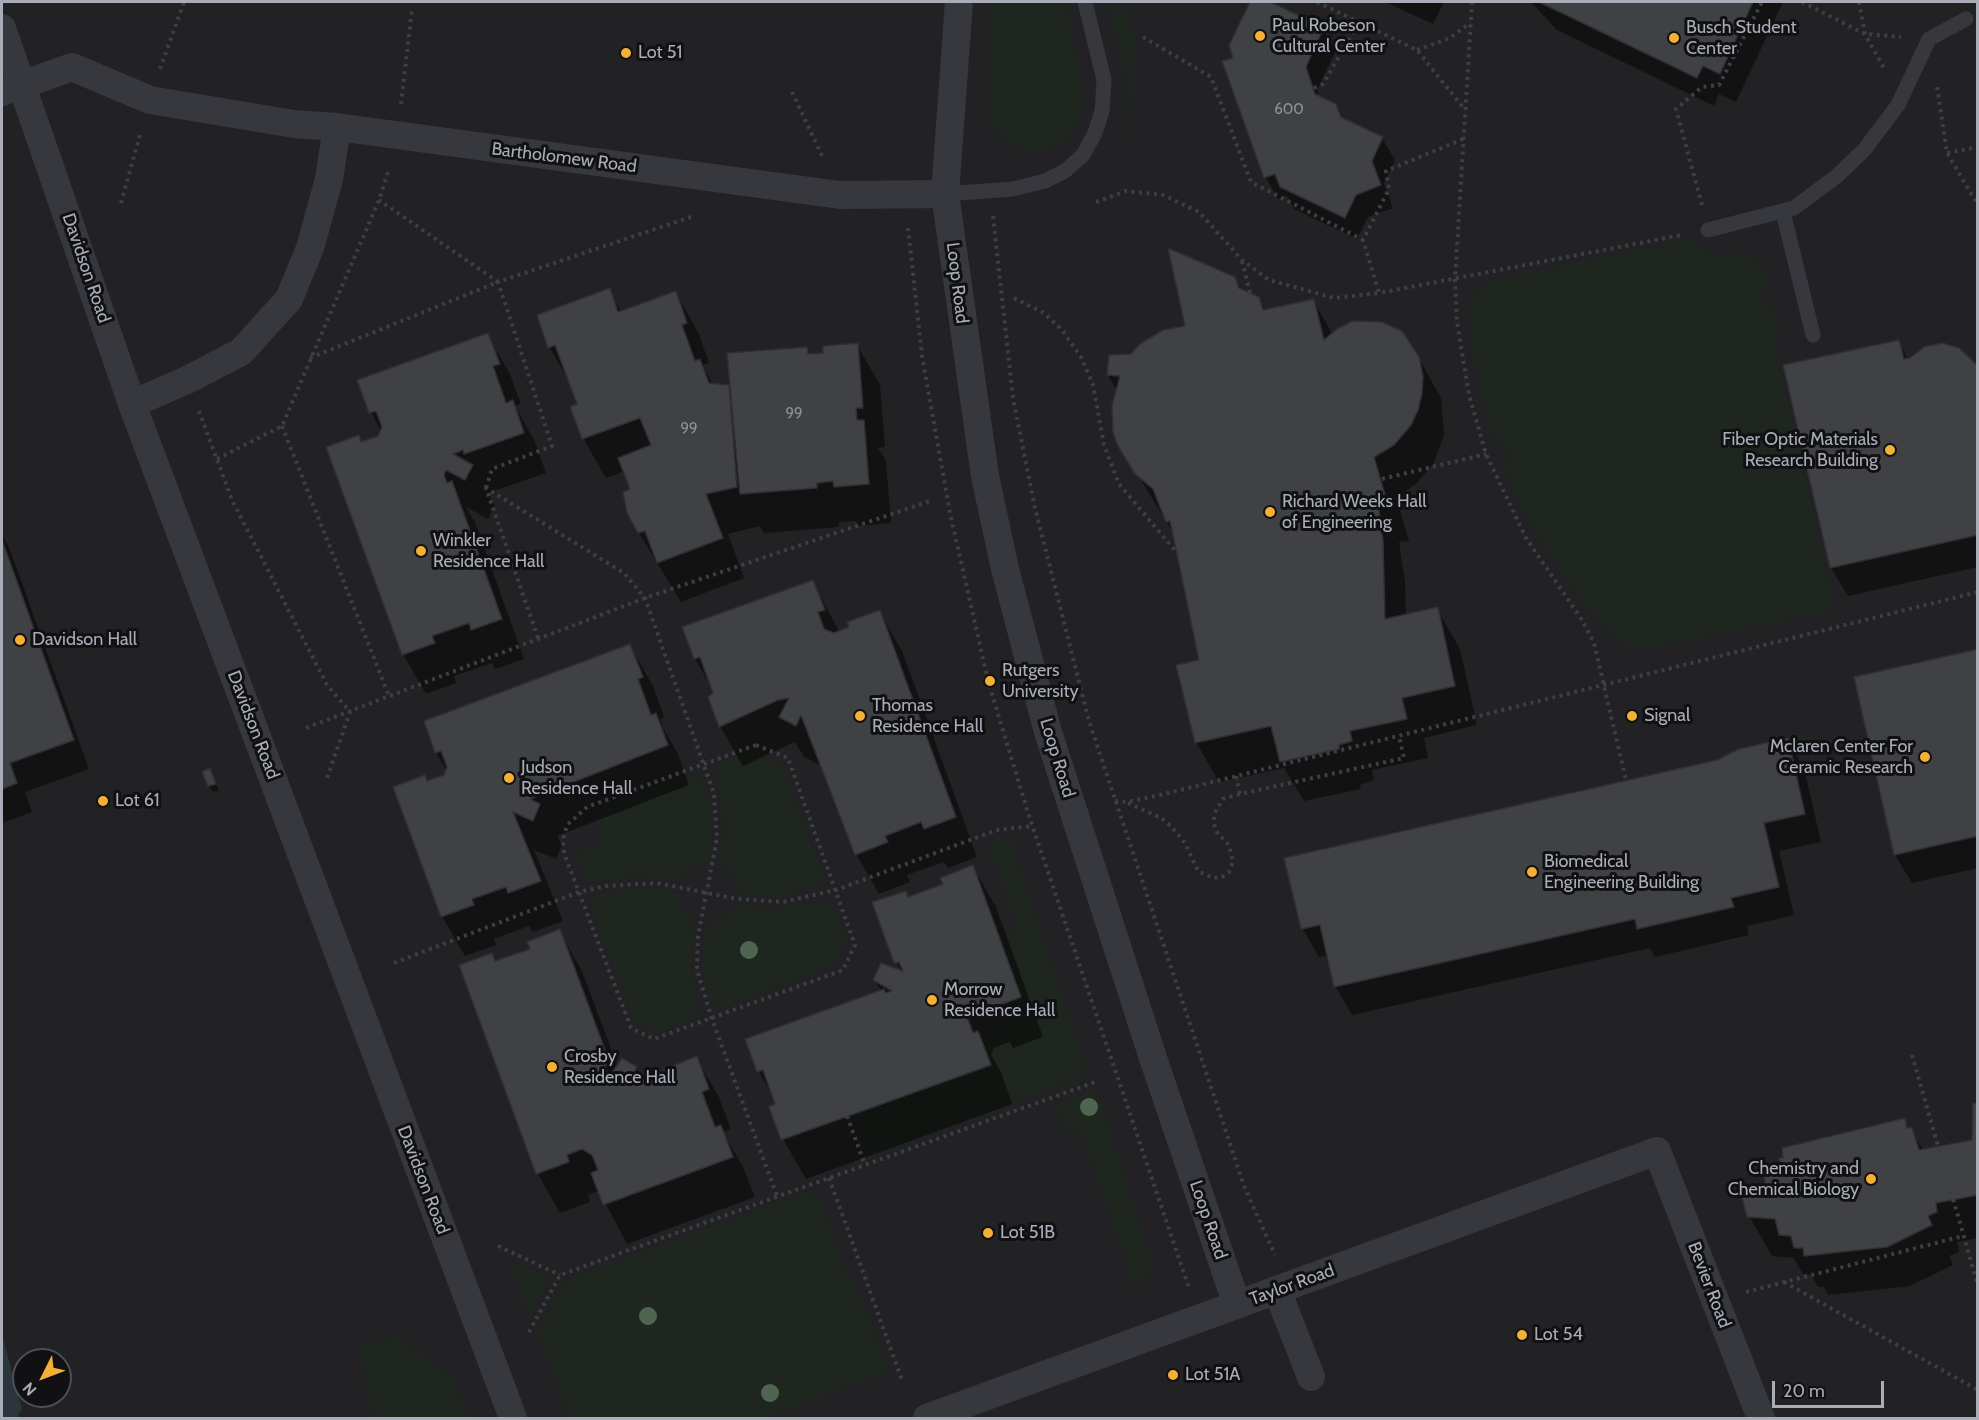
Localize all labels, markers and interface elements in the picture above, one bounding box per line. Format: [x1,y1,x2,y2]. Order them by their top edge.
place label: Paul Robeson Cultural Center [1272,15,1385,57]
place label: Busch Student Center [1686,17,1796,60]
marker: Paul Robeson Cultural Center [1253,29,1267,43]
marker: Busch Student Center [1667,31,1681,45]
place label: Lot 51 [638,42,682,64]
marker: Lot 51 [619,46,633,60]
house number: 600 [1274,101,1304,119]
street label: Bartholomew Road [490,138,638,178]
street label: Davidson Road [57,210,115,326]
street label: Loop Road [941,241,973,325]
house number: 99 [785,405,803,423]
house number: 99 [680,420,698,438]
place label: Fiber Optic Materials Research Building [1722,429,1878,472]
marker: Fiber Optic Materials Research Building [1883,443,1897,457]
place label: Richard Weeks Hall of Engineering [1282,491,1427,534]
marker: Richard Weeks Hall of Engineering [1263,505,1277,519]
place label: Winkler Residence Hall [433,530,544,572]
marker: Winkler Residence Hall [414,544,428,558]
place label: Davidson Hall [32,629,137,651]
marker: Davidson Hall [13,633,27,647]
place label: Rutgers University [1002,660,1079,702]
street label: Davidson Road [222,668,284,782]
marker: Rutgers University [983,674,997,688]
place label: Thomas Residence Hall [872,695,983,738]
place label: Signal [1644,705,1690,727]
marker: Thomas Residence Hall [853,709,867,723]
marker: Signal [1625,709,1639,723]
street label: Loop Road [1035,716,1079,800]
place label: Mclaren Center For Ceramic Research [1770,736,1913,778]
marker: Mclaren Center For Ceramic Research [1918,750,1932,764]
place label: Judson Residence Hall [521,757,632,800]
marker: Judson Residence Hall [502,771,516,785]
place label: Lot 61 [115,790,160,812]
marker: Lot 61 [96,794,110,808]
place label: Biomedical Engineering Building [1544,851,1699,894]
marker: Biomedical Engineering Building [1525,865,1539,879]
place label: Morrow Residence Hall [944,979,1055,1022]
marker: Morrow Residence Hall [925,993,939,1007]
place label: Crosby Residence Hall [564,1046,675,1088]
marker: Crosby Residence Hall [545,1060,559,1074]
street label: Davidson Road [392,1123,454,1237]
place label: Chemistry and Chemical Biology [1728,1158,1859,1200]
marker: Chemistry and Chemical Biology [1864,1172,1878,1186]
street label: Loop Road [1184,1178,1232,1262]
place label: Lot 51B [1000,1222,1055,1244]
marker: Lot 51B [981,1226,995,1240]
street label: Bevier Road [1683,1239,1735,1331]
street label: Taylor Road [1247,1260,1337,1310]
place label: Lot 54 [1534,1324,1583,1346]
marker: Lot 54 [1515,1328,1529,1342]
north arrow [12,1348,72,1408]
place label: Lot 51A [1185,1364,1240,1386]
marker: Lot 51A [1166,1368,1180,1382]
scale bar [1775,1369,1888,1407]
text: N [19,1378,41,1400]
text: 20 m [1783,1380,1825,1402]

